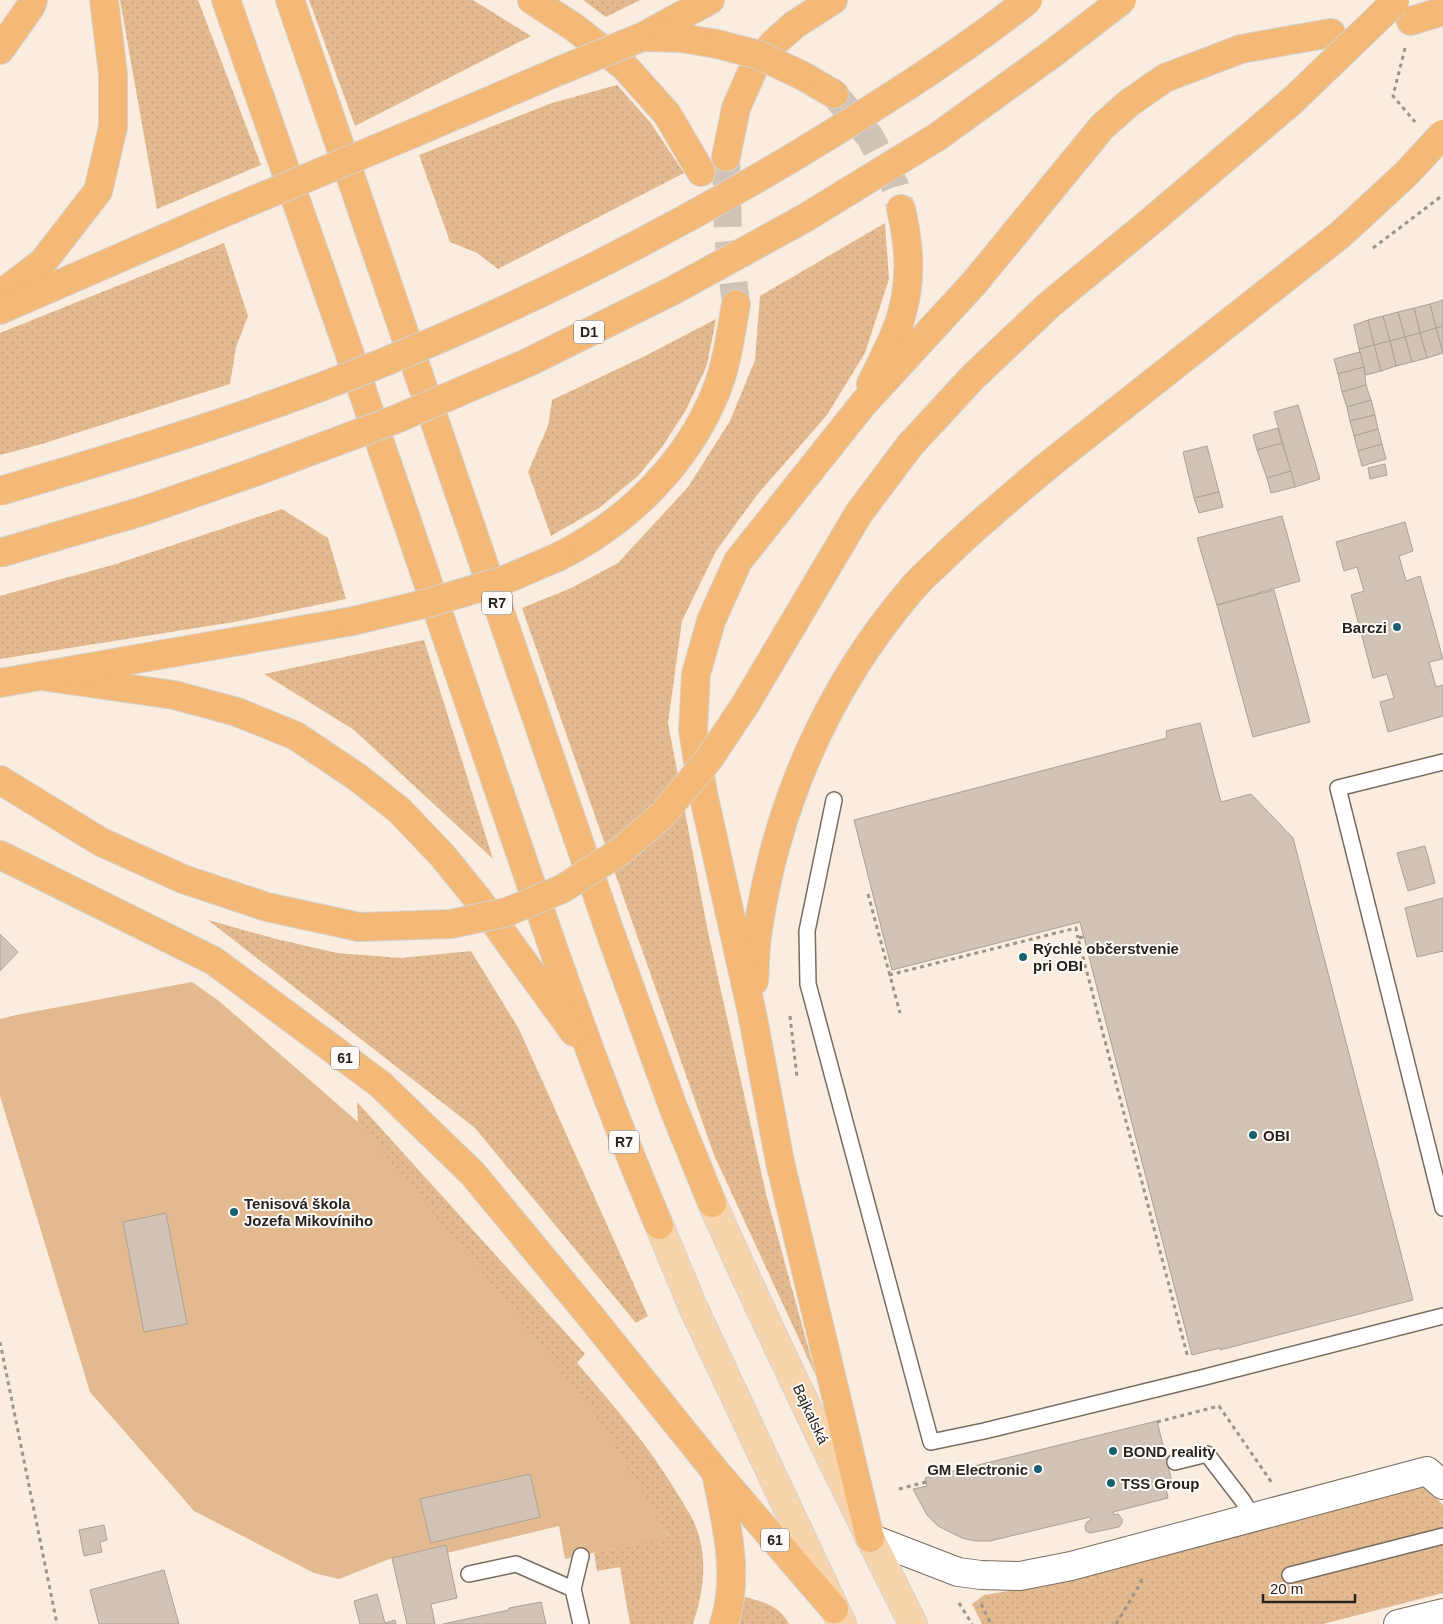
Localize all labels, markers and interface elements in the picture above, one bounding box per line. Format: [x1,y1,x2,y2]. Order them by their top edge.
road number: D1 [574,321,604,344]
road number: R7 [482,592,512,614]
place label: Barczi [1342,619,1387,636]
marker: Barczi [1391,621,1403,633]
place label: Rýchle občerstvenie pri OBI [1033,940,1179,974]
marker: Rýchle občerstvenie pri OBI [1017,951,1029,963]
road number: 61 [331,1046,359,1070]
place label: OBI [1263,1127,1290,1144]
marker: OBI [1247,1129,1259,1141]
road number: R7 [609,1130,639,1154]
place label: Tenisová škola Jozefa Mikovíniho [244,1195,373,1229]
marker: Tenisová škola Jozefa Mikovíniho [228,1206,240,1218]
street label: Bajkalská [790,1381,833,1447]
place label: BOND reality [1123,1443,1216,1460]
marker: BOND reality [1107,1445,1119,1457]
place label: GM Electronic [927,1461,1028,1478]
marker: GM Electronic [1032,1463,1044,1475]
place label: TSS Group [1121,1475,1199,1492]
marker: TSS Group [1105,1477,1117,1489]
road number: 61 [761,1528,789,1552]
scale bar [1263,1572,1356,1604]
text: 20 m [1270,1580,1303,1597]

